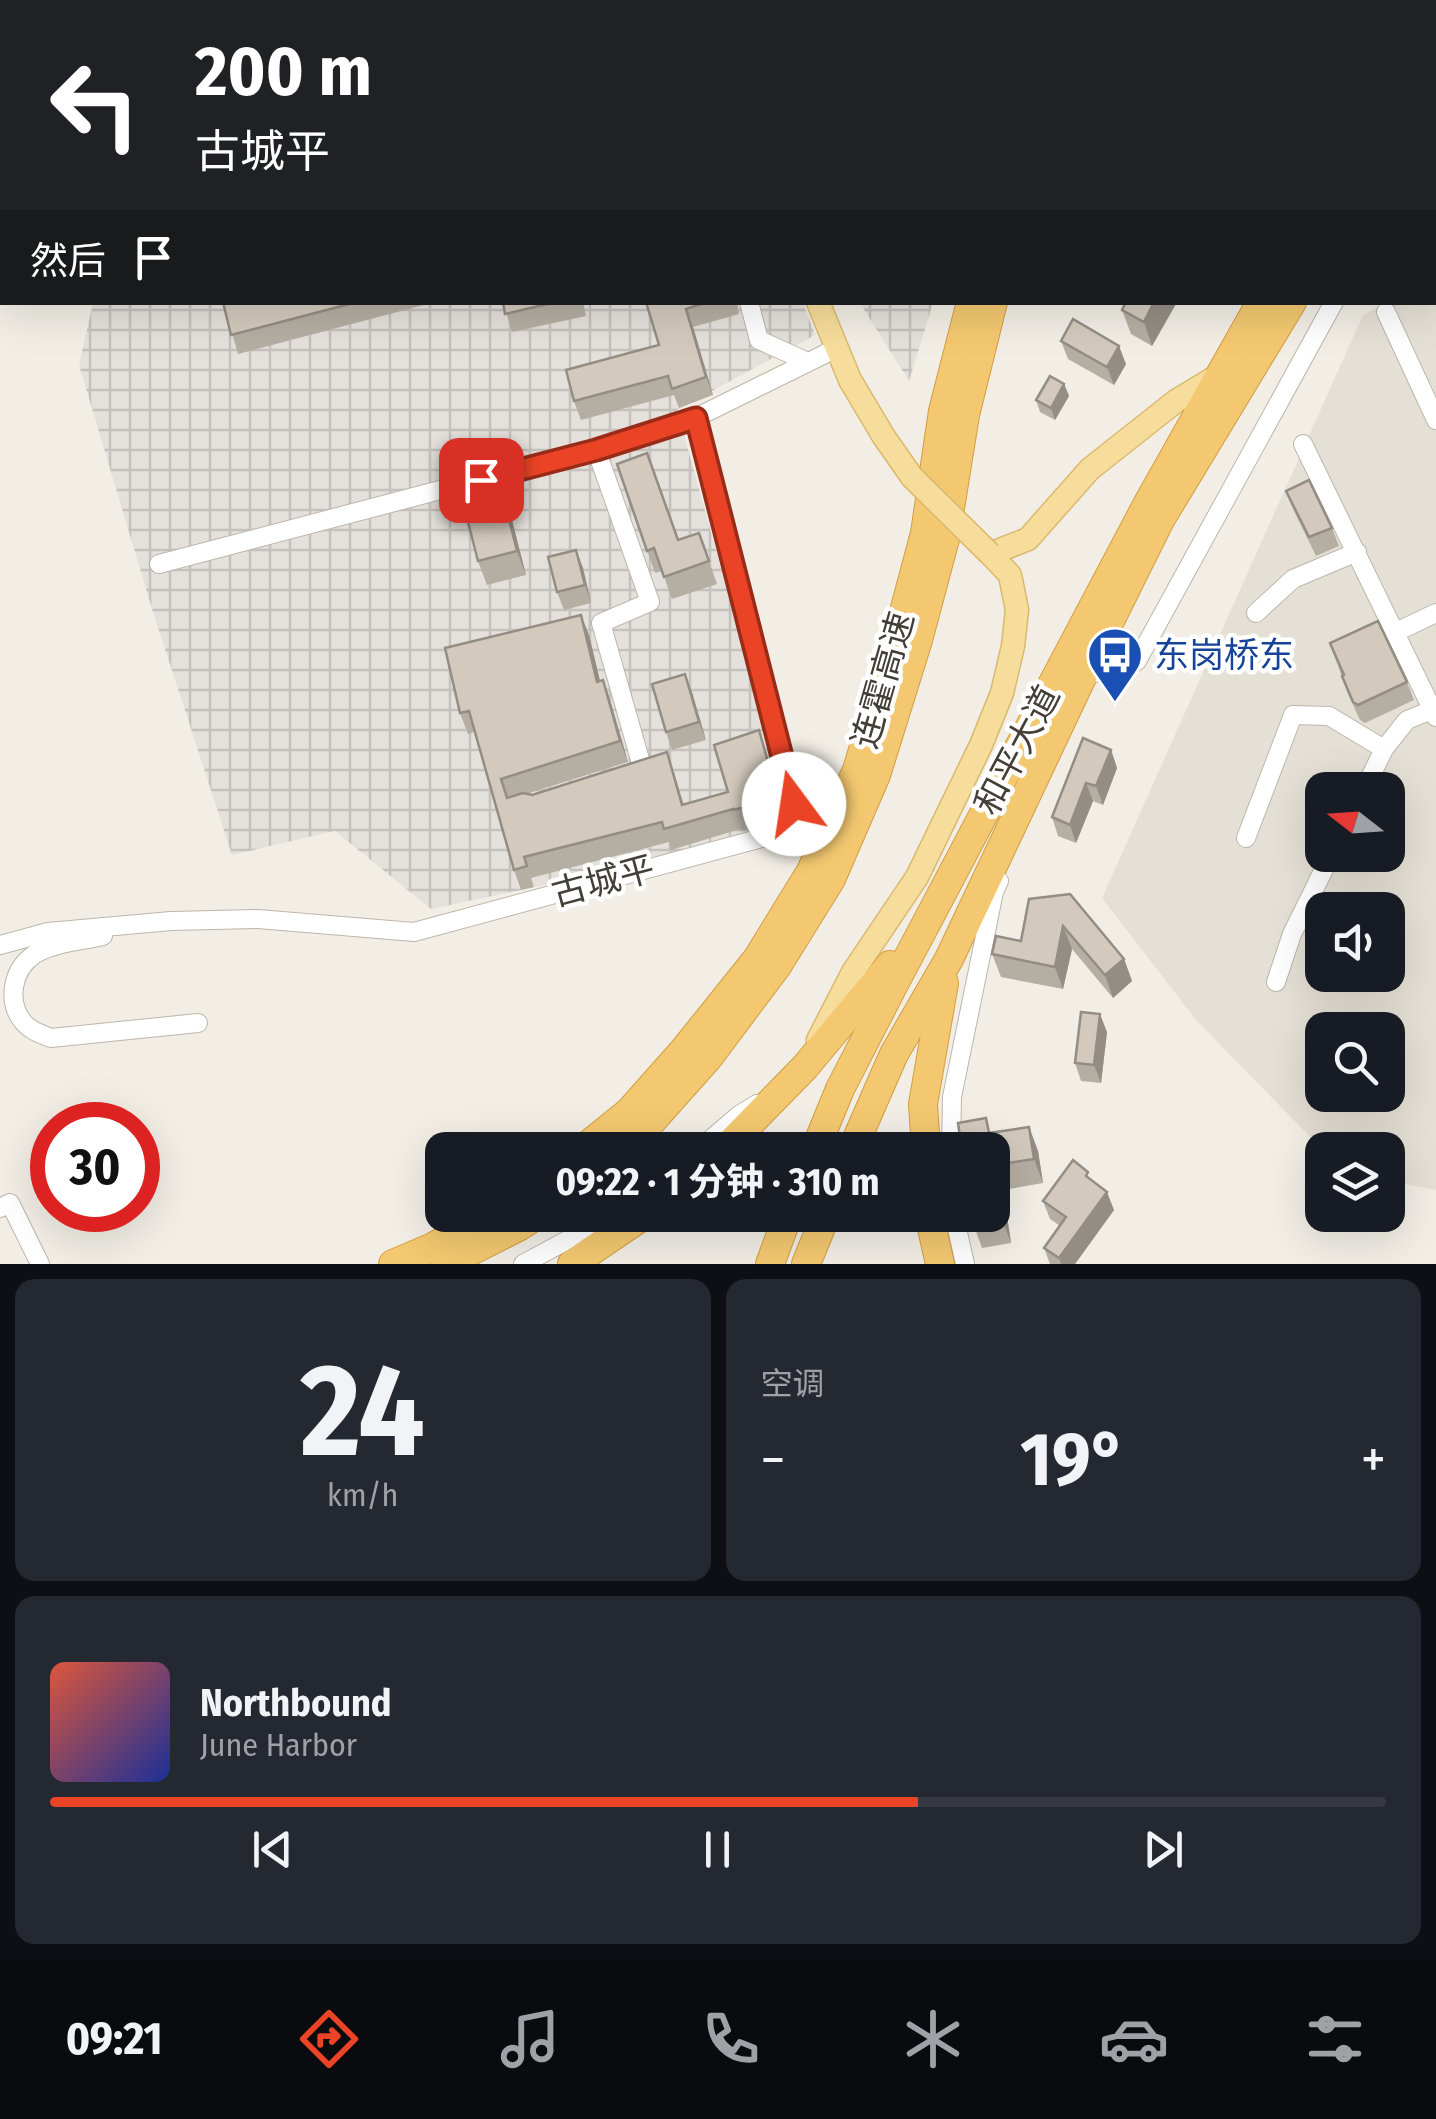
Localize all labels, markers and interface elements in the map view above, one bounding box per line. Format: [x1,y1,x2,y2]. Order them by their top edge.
text: 200 m [195,30,372,114]
icon: left [30,40,160,170]
text: 古城平 [195,125,330,179]
icon: arrive [126,230,181,285]
text: 然后 [30,238,106,284]
pin [439,438,524,523]
icon: arrive [454,453,509,508]
street label: 连霍高速 [844,607,922,753]
bus stop icon: 东岗桥东 [1085,625,1145,704]
place label: 东岗桥东 [1154,634,1294,676]
street label: 和平大道 [966,678,1068,822]
position arrow [742,752,846,856]
north arrow [1305,772,1405,872]
map controls [1305,772,1405,1232]
street label: 古城平 [547,847,659,915]
button: sound [1305,892,1405,992]
button: search [1305,1012,1405,1112]
speed limit sign: 30 [30,1102,160,1232]
button: layers [1305,1132,1405,1232]
text: 09:22 · 1 分钟 · 310 m [556,1159,879,1205]
text: 24 [301,1333,425,1489]
text: 空调 [761,1365,825,1403]
text: 19° [1020,1415,1126,1505]
text: − [761,1427,785,1493]
text: + [1361,1427,1386,1493]
text: km/h [327,1476,398,1514]
text: Northbound [200,1680,392,1726]
text: June Harbor [200,1726,357,1764]
icon: previous [245,1822,300,1877]
icon: pause [690,1822,745,1877]
icon: next [1136,1822,1191,1877]
icon: directions [294,2004,364,2074]
icon: music [495,2004,565,2074]
icon: phone [696,2004,766,2074]
icon: climate [898,2004,968,2074]
icon: car [1099,2004,1169,2074]
icon: filters [1300,2004,1370,2074]
text: 09:21 [66,2012,163,2066]

